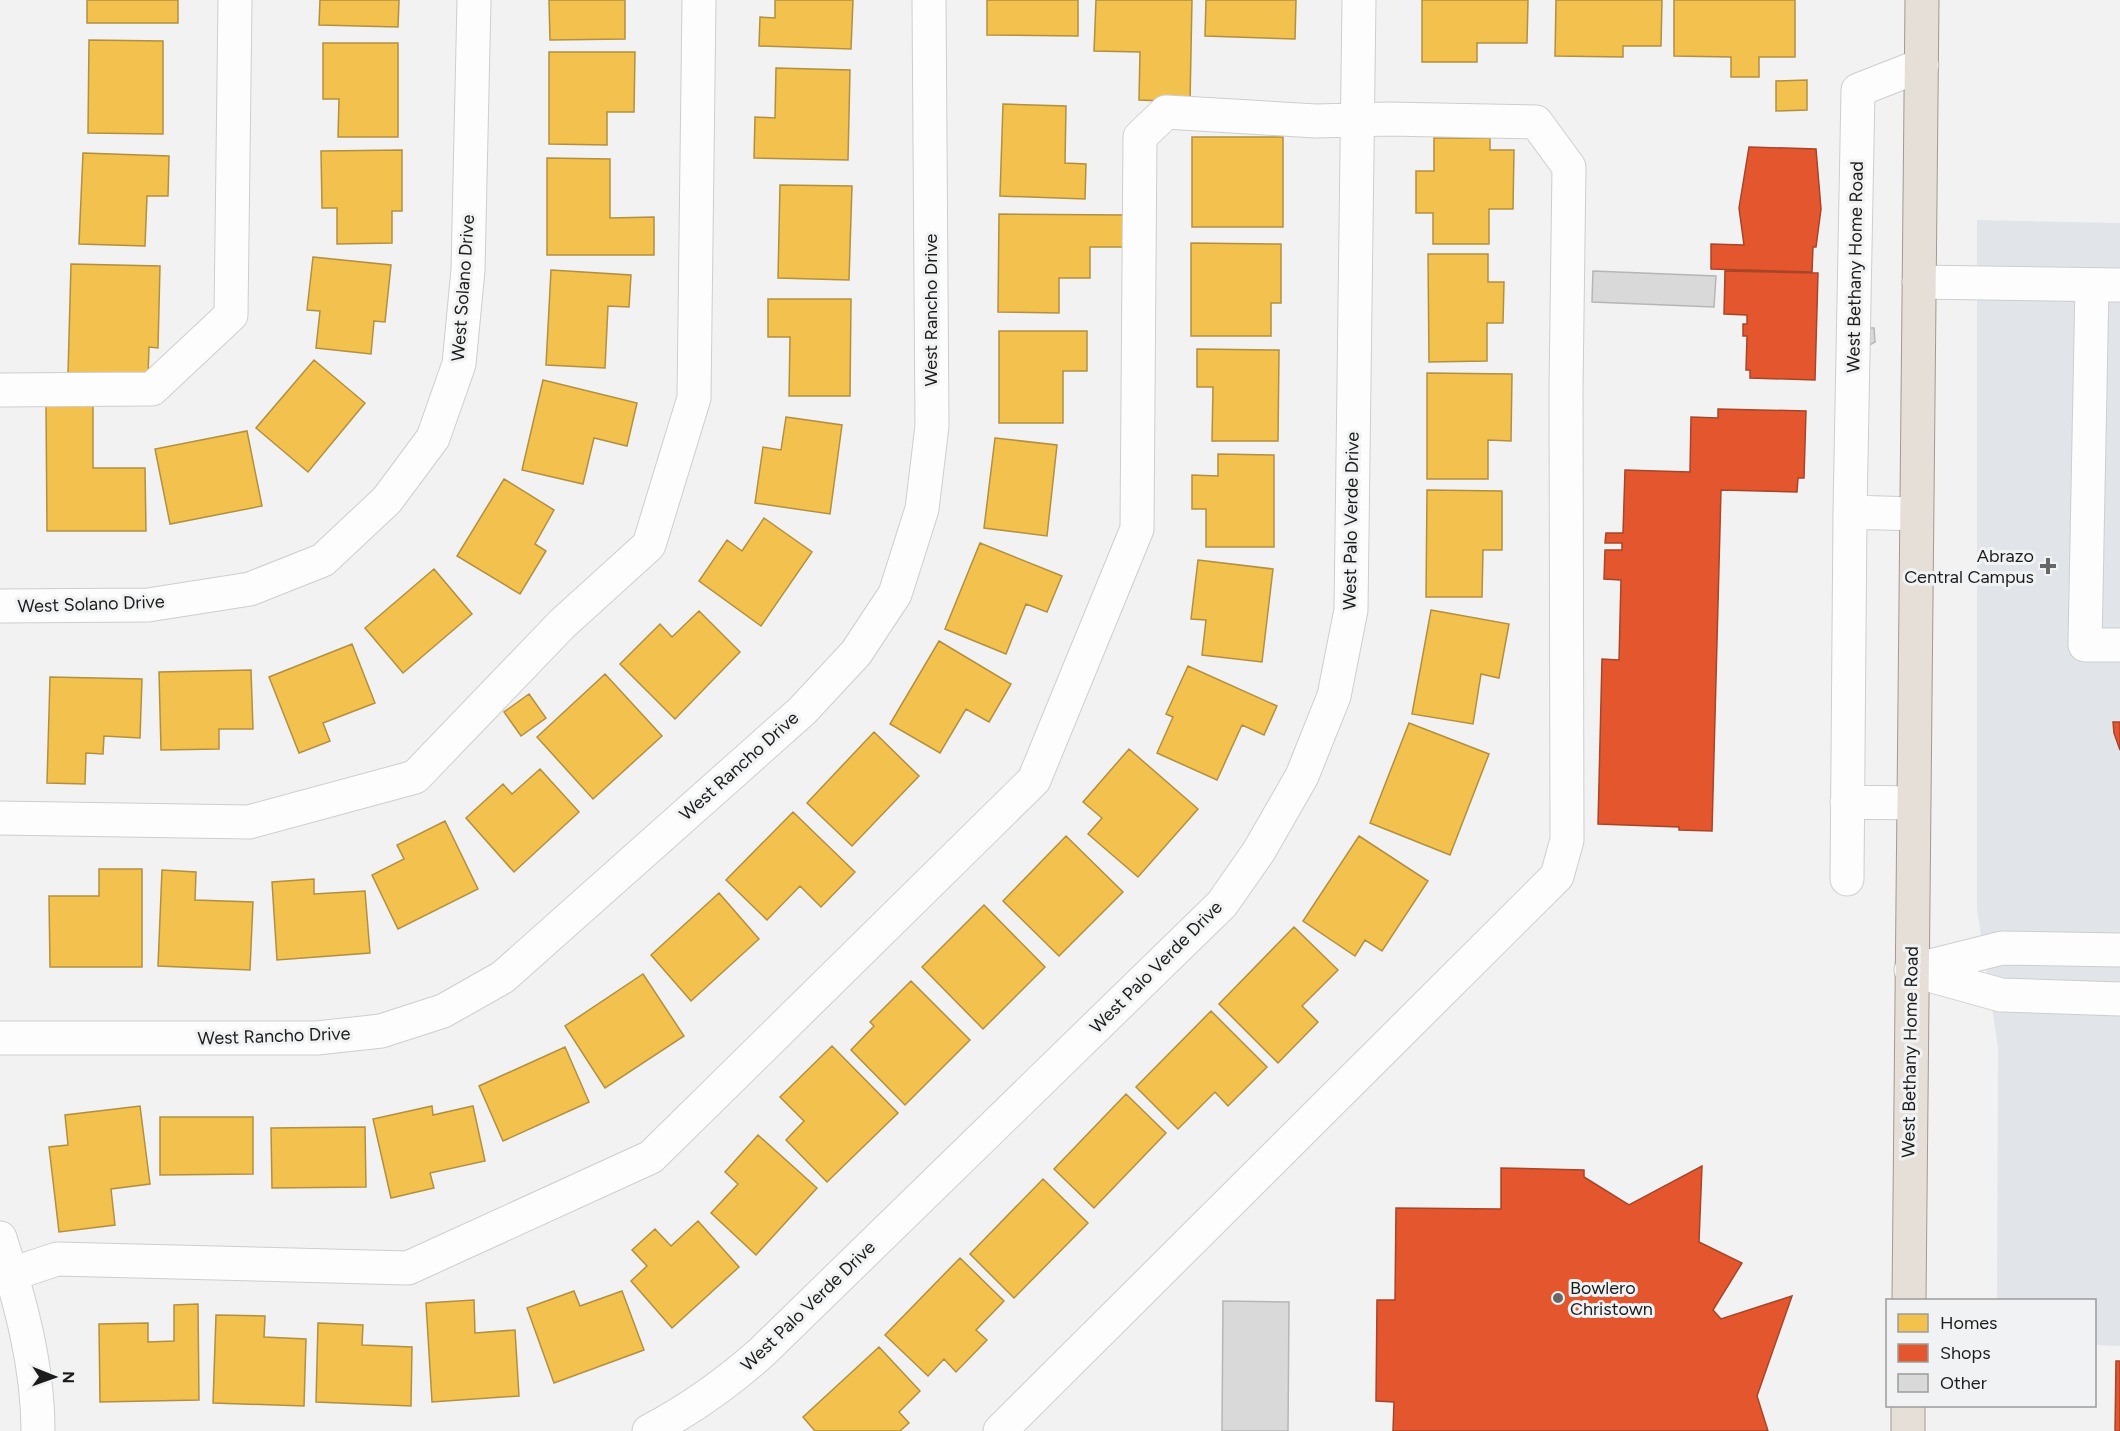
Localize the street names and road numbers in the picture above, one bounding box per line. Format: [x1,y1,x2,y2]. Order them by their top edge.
street label: West Bethany Home Road [1842,161,1868,373]
street label: West Solano Drive [447,214,479,362]
street label: West Rancho Drive [920,233,942,386]
street label: West Palo Verde Drive [1338,431,1364,610]
street label: West Solano Drive [17,590,165,618]
street label: West Rancho Drive [675,707,803,825]
street label: West Palo Verde Drive [1085,896,1227,1038]
street label: West Bethany Home Road [1897,946,1923,1158]
street label: West Rancho Drive [197,1022,351,1050]
street label: West Palo Verde Drive [736,1236,880,1376]

